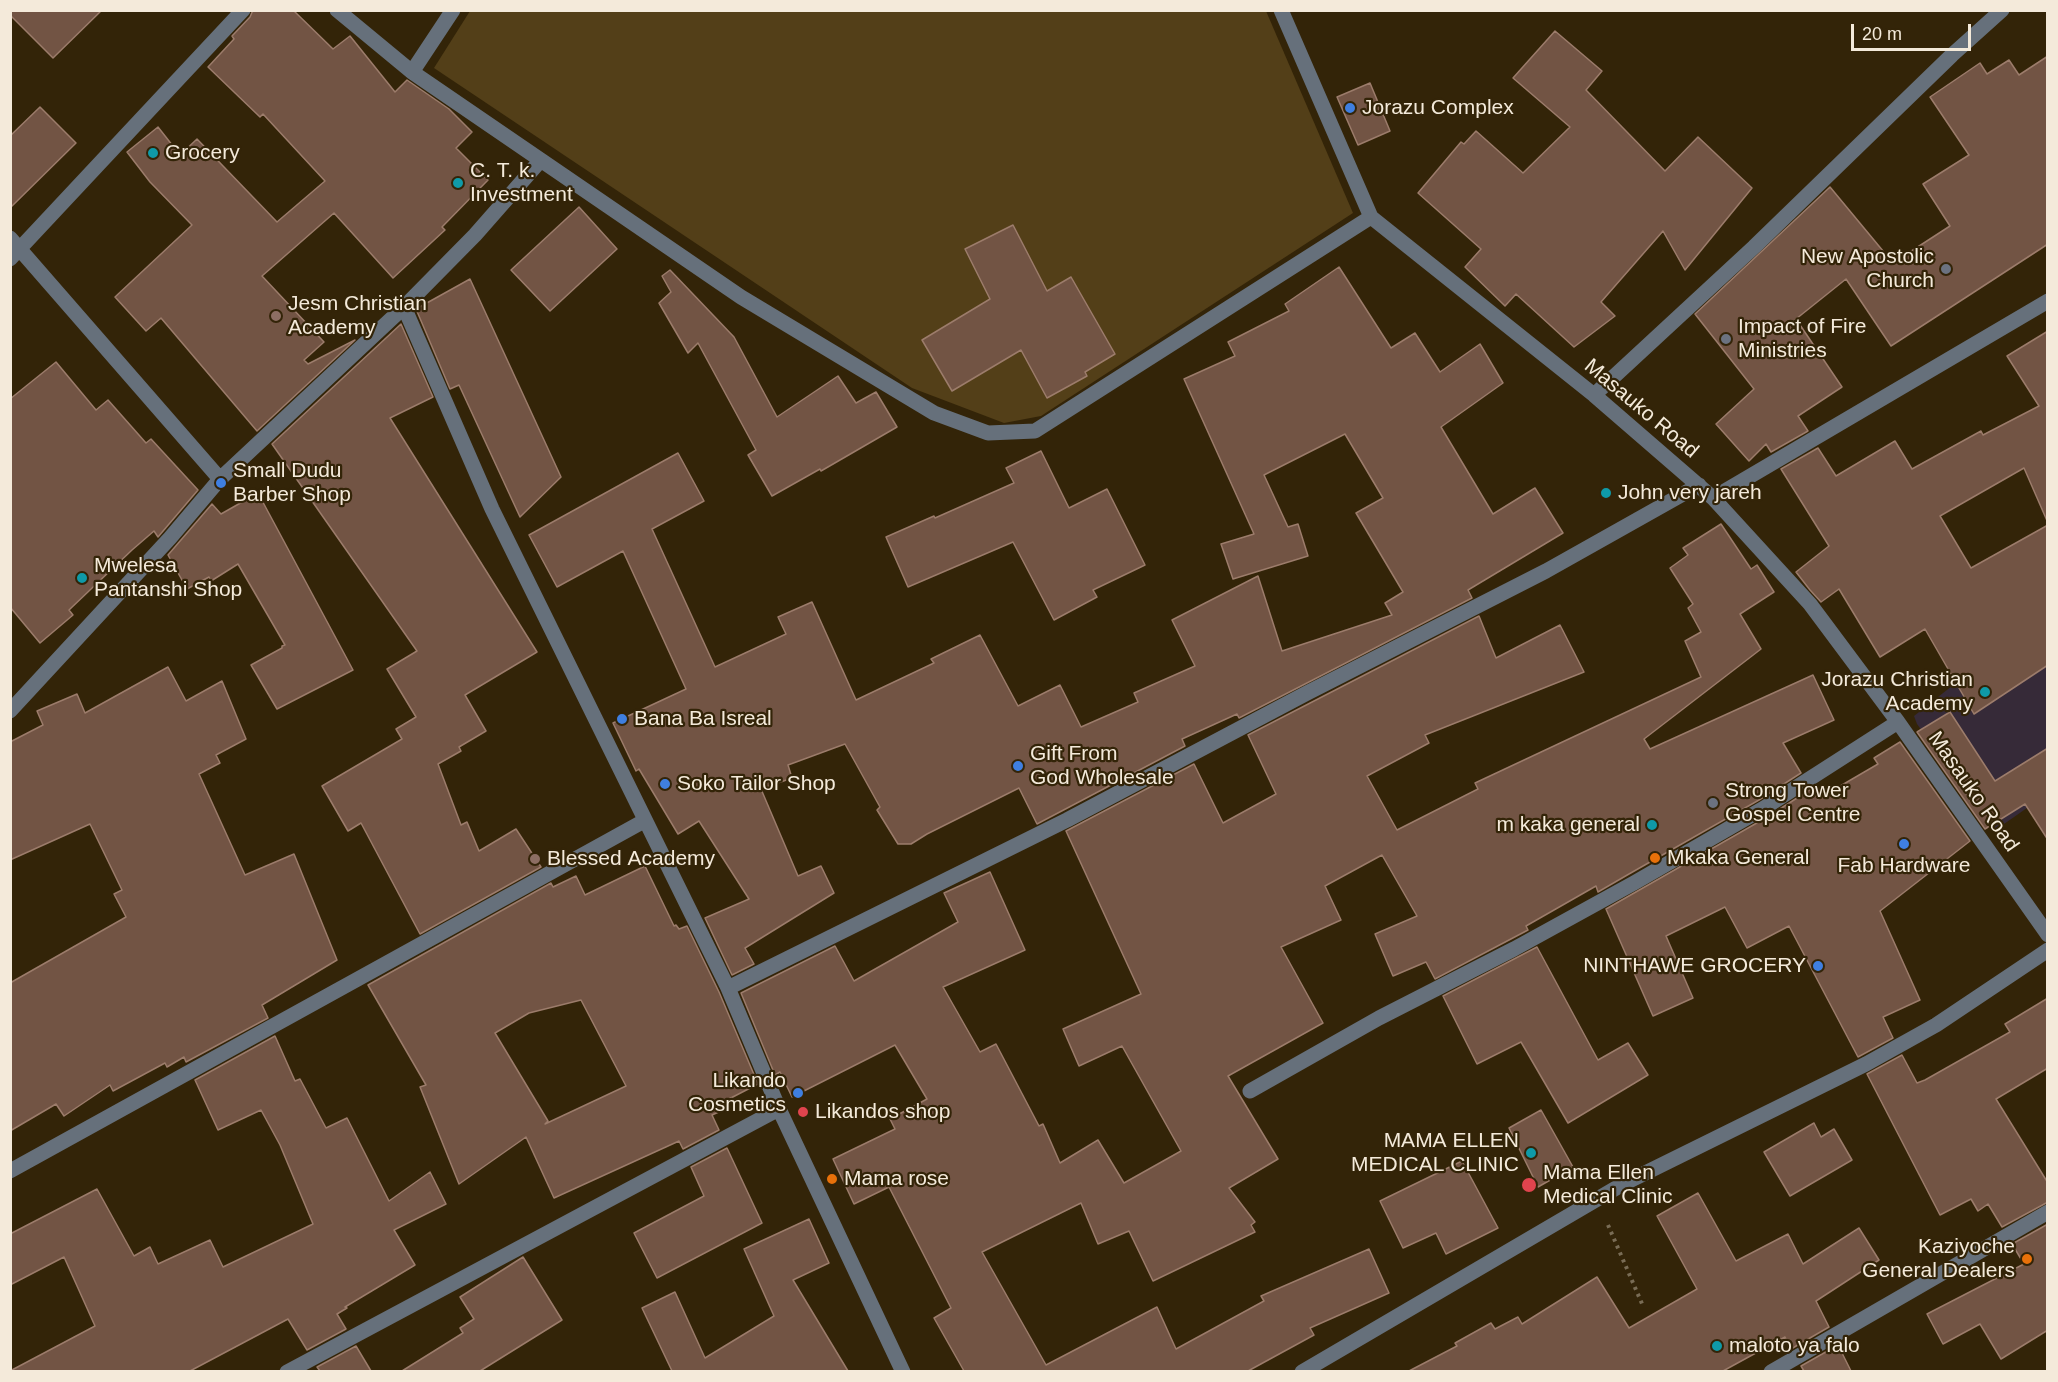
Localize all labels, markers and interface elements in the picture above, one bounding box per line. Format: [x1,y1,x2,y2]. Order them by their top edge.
scale bar [1854,12,1974,50]
text: 20 m [1862,24,1902,44]
place label: Jorazu Complex [1362,95,1514,121]
marker: Jorazu Complex [1343,101,1357,115]
place label: Grocery [165,140,240,166]
marker: Grocery [146,146,160,160]
place label: C. T. k. Investment [470,158,573,208]
marker: C. T. k. Investment [451,176,465,190]
place label: New Apostolic Church [1801,244,1934,294]
marker: New Apostolic Church [1939,262,1953,276]
place label: Jesm Christian Academy [288,291,427,341]
marker: Jesm Christian Academy [269,309,283,323]
place label: Impact of Fire Ministries [1738,314,1866,364]
marker: Impact of Fire Ministries [1719,332,1733,346]
street label: Masauko Road [1579,354,1703,464]
place label: Small Dudu Barber Shop [233,458,351,508]
marker: Small Dudu Barber Shop [214,476,228,490]
place label: John very jareh [1618,480,1762,506]
marker: John very jareh [1599,486,1613,500]
place label: Mwelesa Pantanshi Shop [94,553,242,603]
marker: Mwelesa Pantanshi Shop [75,571,89,585]
place label: Jorazu Christian Academy [1821,667,1973,717]
marker: Jorazu Christian Academy [1978,685,1992,699]
place label: Bana Ba Isreal [634,706,772,732]
marker: Bana Ba Isreal [615,712,629,726]
street label: Masauko Road [1922,727,2024,857]
place label: Gift From God Wholesale [1030,741,1174,791]
marker: Gift From God Wholesale [1011,759,1025,773]
place label: Soko Tailor Shop [677,771,836,797]
marker: Soko Tailor Shop [658,777,672,791]
place label: Strong Tower Gospel Centre [1725,778,1860,828]
marker: Strong Tower Gospel Centre [1706,796,1720,810]
place label: m kaka general [1496,812,1640,838]
marker: m kaka general [1645,818,1659,832]
marker: Fab Hardware [1897,837,1911,851]
place label: Mkaka General [1667,845,1809,871]
place label: Blessed Academy [547,846,715,872]
marker: Mkaka General [1648,851,1662,865]
marker: Blessed Academy [528,852,542,866]
place label: Fab Hardware [1837,853,1971,879]
place label: NINTHAWE GROCERY [1583,953,1806,979]
marker: NINTHAWE GROCERY [1811,959,1825,973]
place label: Likando Cosmetics [688,1068,786,1118]
marker: Likando Cosmetics [791,1086,805,1100]
place label: Likandos shop [815,1099,950,1125]
marker: Likandos shop [796,1105,810,1119]
place label: MAMA ELLEN MEDICAL CLINIC [1351,1128,1519,1178]
marker: MAMA ELLEN MEDICAL CLINIC [1524,1146,1538,1160]
place label: Mama Ellen Medical Clinic [1543,1160,1673,1210]
place label: Mama rose [844,1166,949,1192]
marker: Mama rose [825,1172,839,1186]
marker: Mama Ellen Medical Clinic [1520,1176,1538,1194]
place label: Kaziyoche General Dealers [1862,1234,2015,1284]
marker: Kaziyoche General Dealers [2020,1252,2034,1266]
place label: maloto ya falo [1729,1333,1860,1359]
marker: maloto ya falo [1710,1339,1724,1353]

